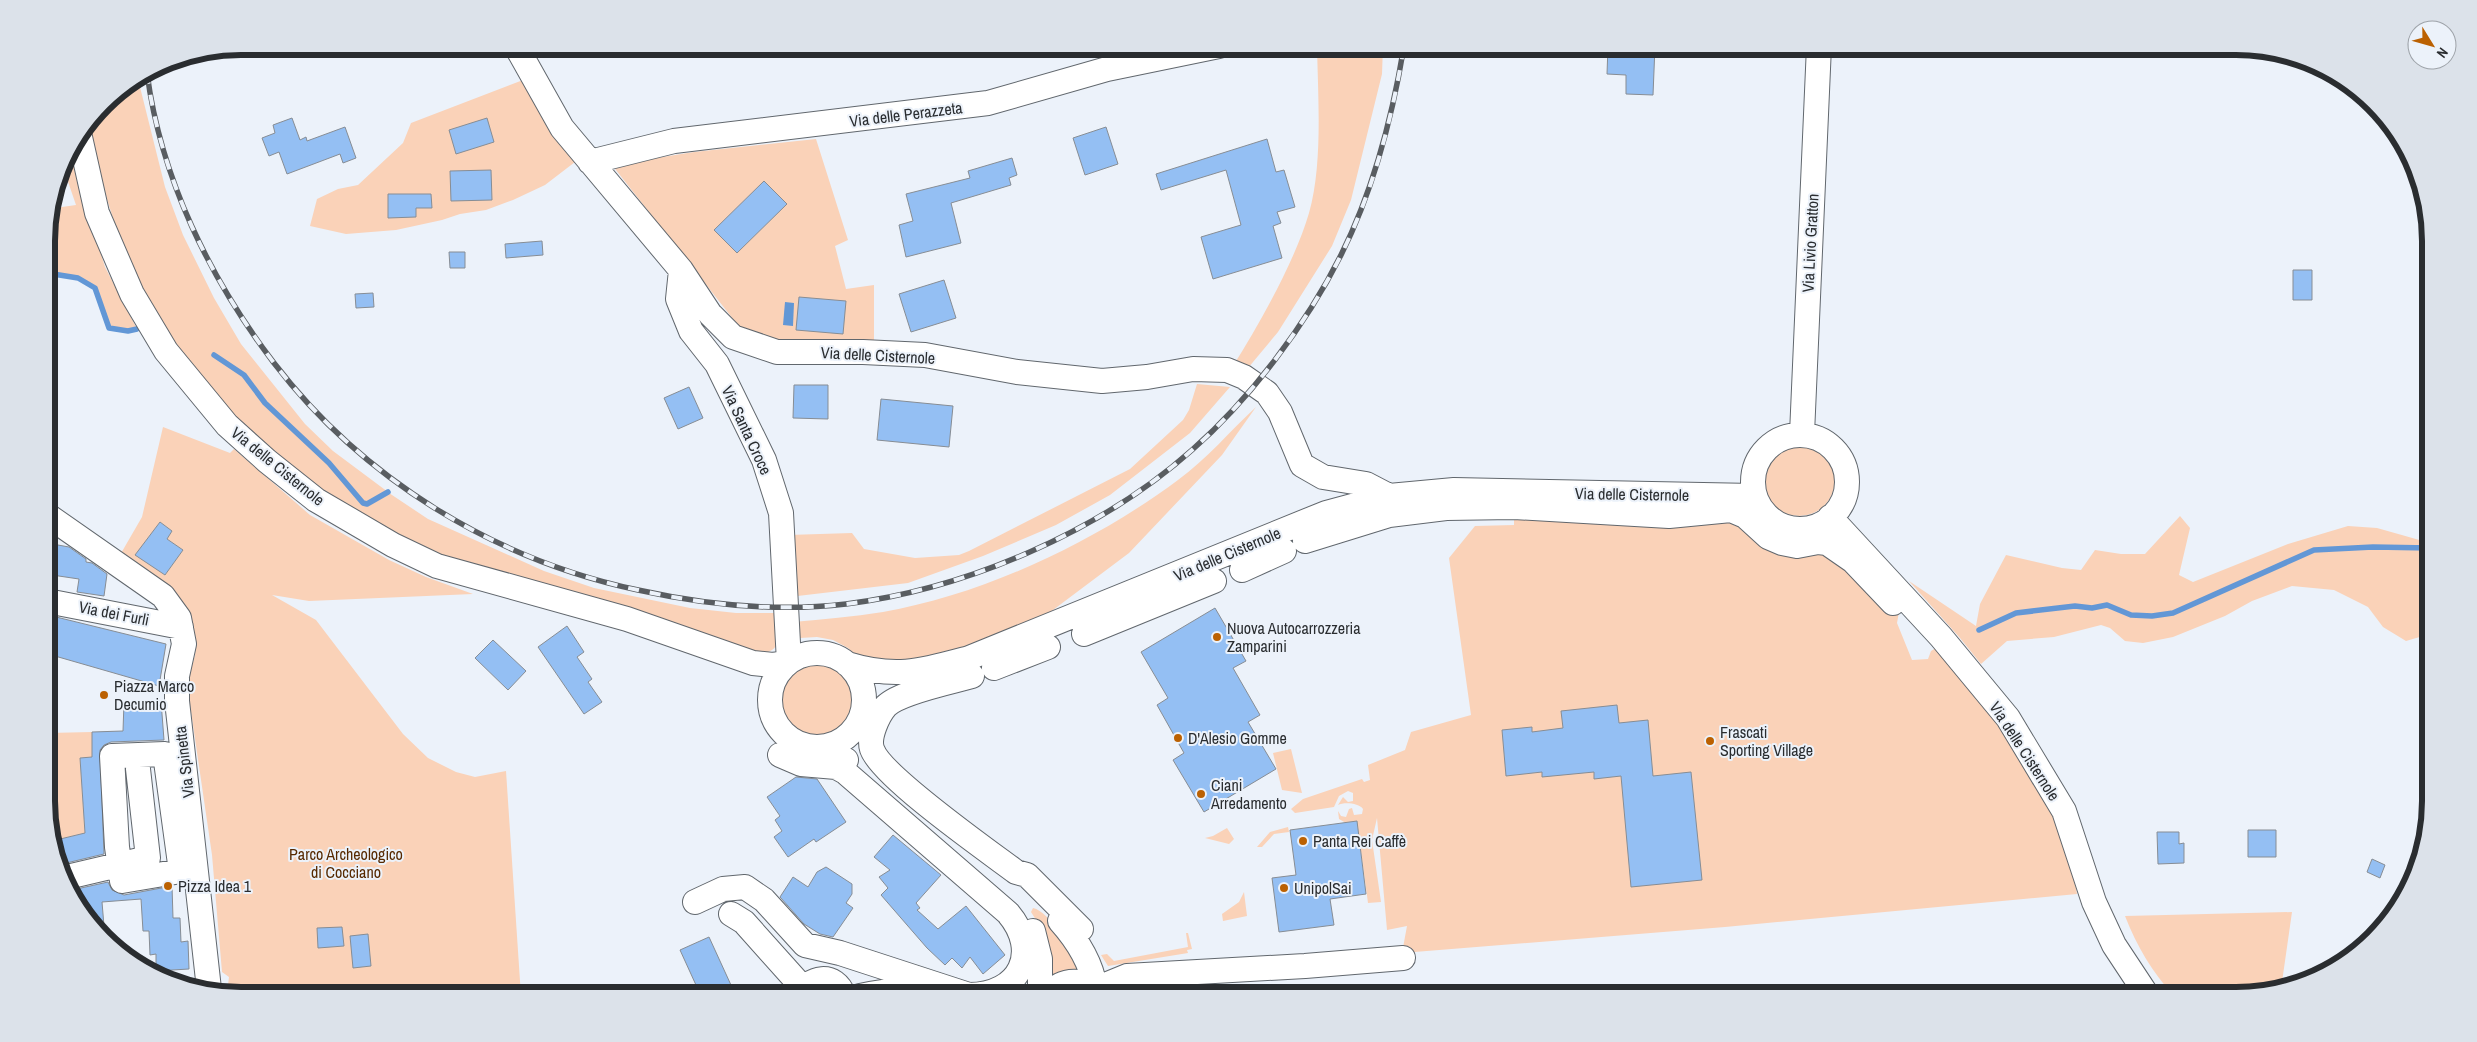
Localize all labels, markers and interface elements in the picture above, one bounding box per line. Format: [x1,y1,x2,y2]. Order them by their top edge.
north arrow [2407,20,2457,70]
text: N [2433,44,2452,62]
street label: Via delle Perazzeta [848,96,964,132]
street label: Via Livio Gratton [1796,193,1824,293]
street label: Via delle Cisternole [820,341,936,369]
street label: Via Santa Croce [717,382,777,478]
street label: Via delle Cisternole [227,421,329,511]
street label: Via delle Cisternole [1575,482,1689,506]
street label: Via delle Cisternole [1170,522,1284,586]
street label: Via dei Furli [77,595,151,631]
place label: Nuova Autocarrozzeria Zamparini [1227,617,1361,657]
marker: Nuova Autocarrozzeria Zamparini [1211,631,1223,643]
place label: Piazza Marco Decumio [114,675,194,715]
marker: Piazza Marco Decumio [98,689,110,701]
street label: Via delle Cisternole [1985,697,2065,805]
place label: Frascati Sporting Village [1720,721,1813,761]
street label: Via Spinetta [169,724,199,799]
place label: D'Alesio Gomme [1188,727,1287,749]
marker: D'Alesio Gomme [1172,732,1184,744]
marker: Frascati Sporting Village [1704,735,1716,747]
place label: Ciani Arredamento [1210,774,1287,814]
marker: Ciani Arredamento [1195,788,1207,800]
place label: Panta Rei Caffè [1313,830,1406,852]
marker: Panta Rei Caffè [1297,835,1309,847]
park label: Parco Archeologico di Cocciano [289,843,403,883]
place label: Pizza Idea 1 [178,875,252,897]
place label: UnipolSai [1294,877,1352,899]
marker: Pizza Idea 1 [162,880,174,892]
marker: UnipolSai [1278,882,1290,894]

